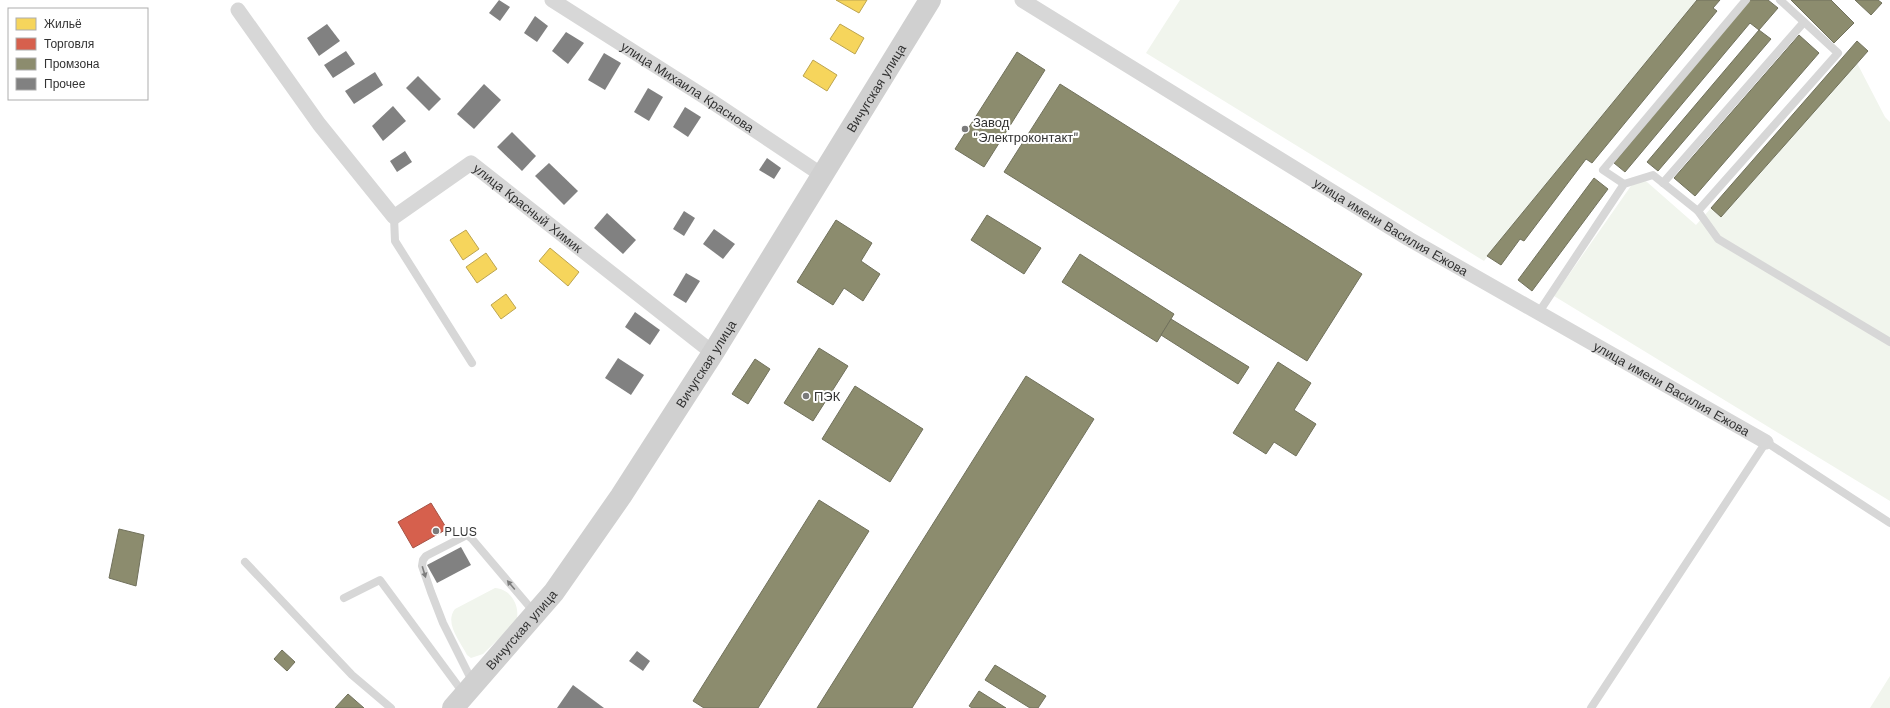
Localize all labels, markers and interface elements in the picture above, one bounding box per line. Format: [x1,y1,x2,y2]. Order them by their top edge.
legend [8,8,148,100]
text: Жильё [44,17,82,31]
text: Торговля [44,37,94,51]
street label: улица Михаила Краснова [618,38,758,136]
street label: Вичугская улица [843,41,909,135]
text: Промзона [44,57,100,71]
text: Прочее [44,77,86,91]
place label: Завод "Электроконтакт" [973,115,1079,145]
marker: Завод "Электроконтакт" [960,124,970,134]
street label: улица Красный Химик [470,160,586,256]
street label: улица имени Василия Ежова [1311,175,1471,279]
street label: Вичугская улица [672,317,739,410]
street label: улица имени Василия Ежова [1591,338,1753,439]
place label: ПЭК [814,389,841,404]
marker: ПЭК [801,391,811,401]
place label: PLUS [444,524,477,539]
marker: PLUS [431,526,441,536]
one-way arrow [421,566,427,578]
one-way arrow [506,579,515,590]
street label: Вичугская улица [483,586,561,672]

